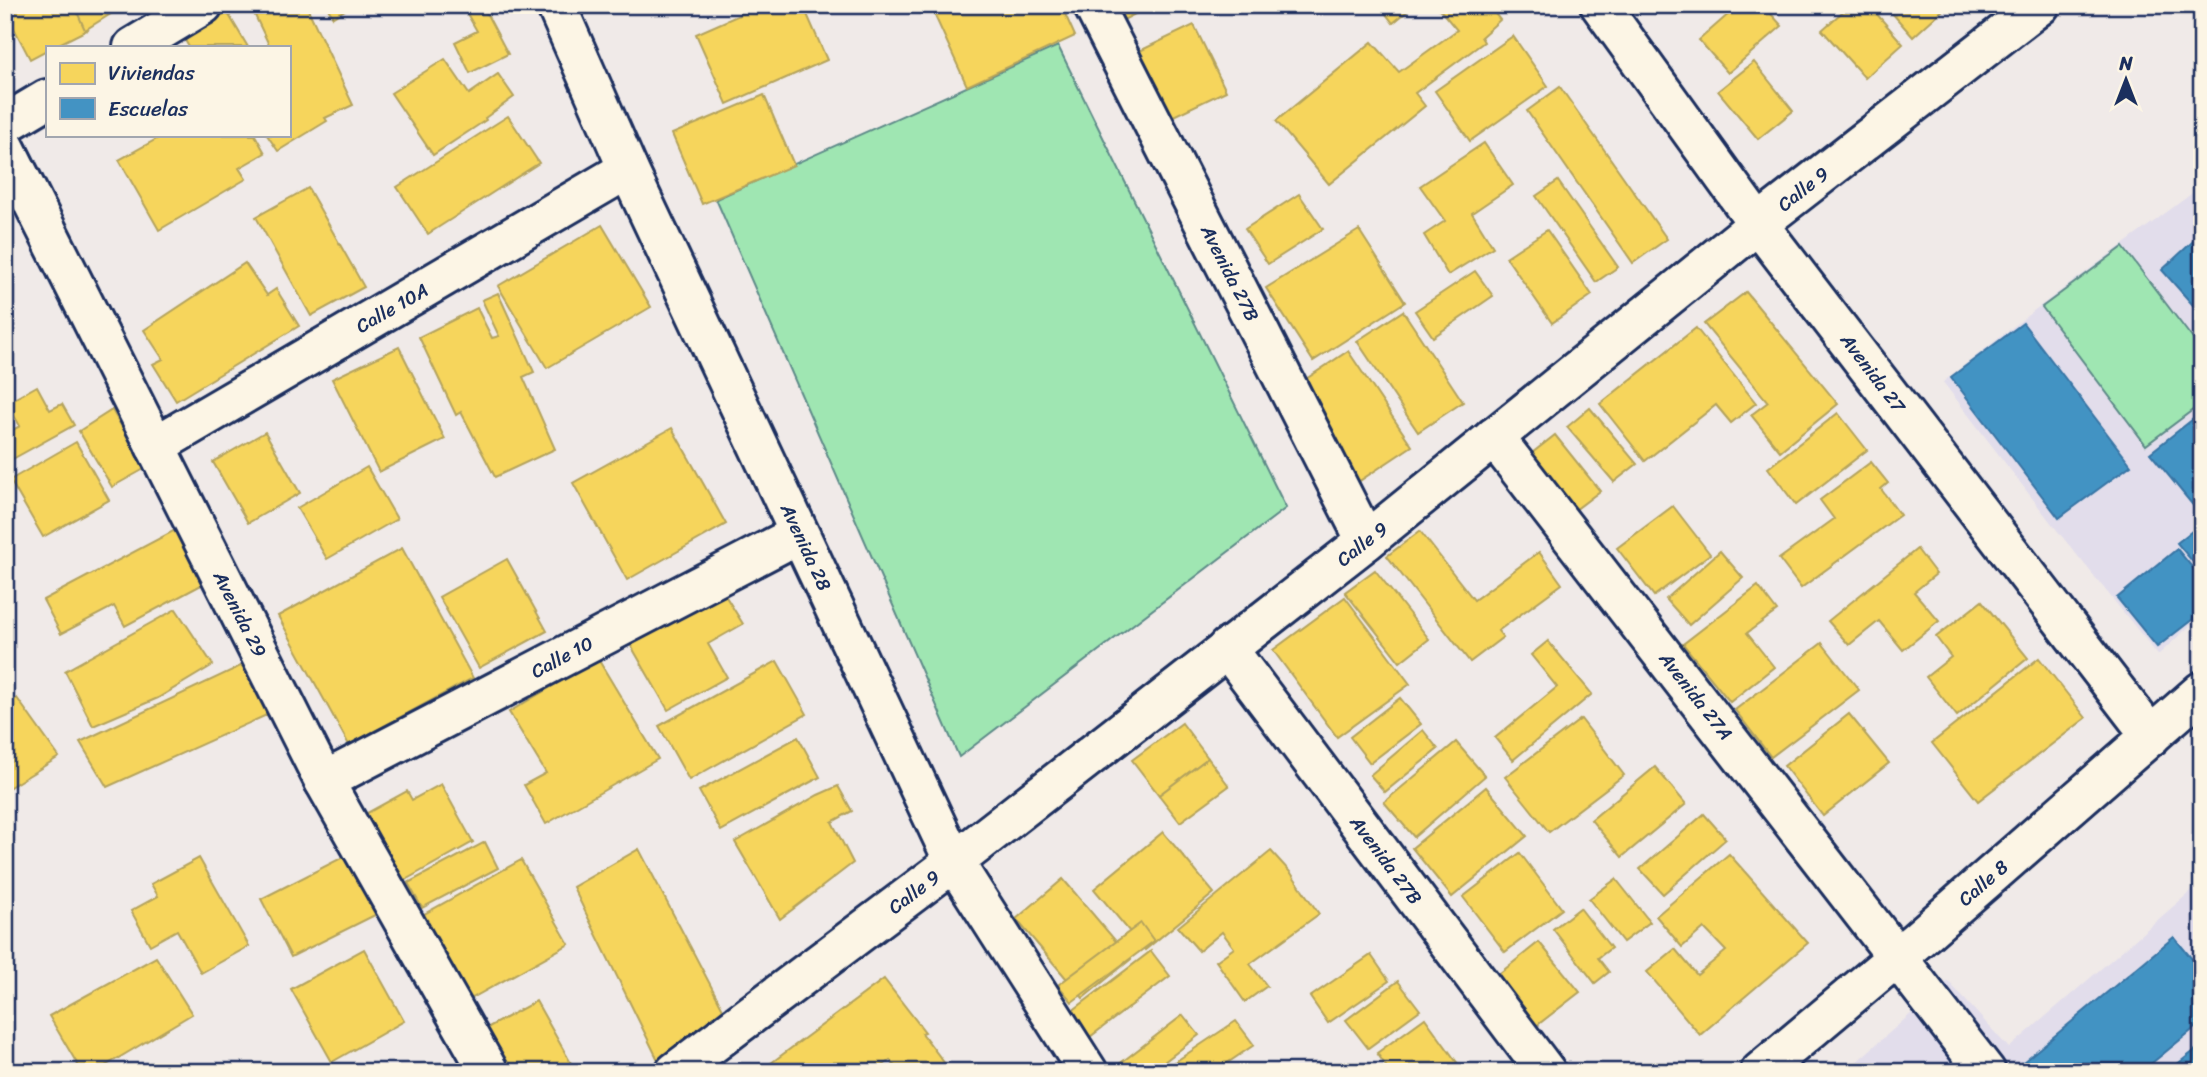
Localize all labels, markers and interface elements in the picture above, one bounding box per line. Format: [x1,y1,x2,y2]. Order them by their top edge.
legend [46,46,290,136]
north arrow [2092,46,2162,116]
text: N [2118,47,2133,80]
text: Viviendas [108,54,195,92]
text: Escuelas [108,90,188,128]
street label: Calle 9 [1770,158,1836,220]
street label: Avenida 27B [1191,218,1269,327]
street label: Calle 10A [349,274,435,342]
street label: Avenida 27 [1831,325,1915,421]
street label: Avenida 28 [771,497,841,597]
street label: Calle 9 [1329,513,1395,575]
street label: Avenida 29 [204,564,276,663]
street label: Calle 10 [525,627,599,687]
street label: Avenida 27A [1650,644,1741,748]
street label: Avenida 27B [1341,807,1431,912]
street label: Calle 8 [1950,851,2016,915]
street label: Calle 9 [881,861,947,923]

